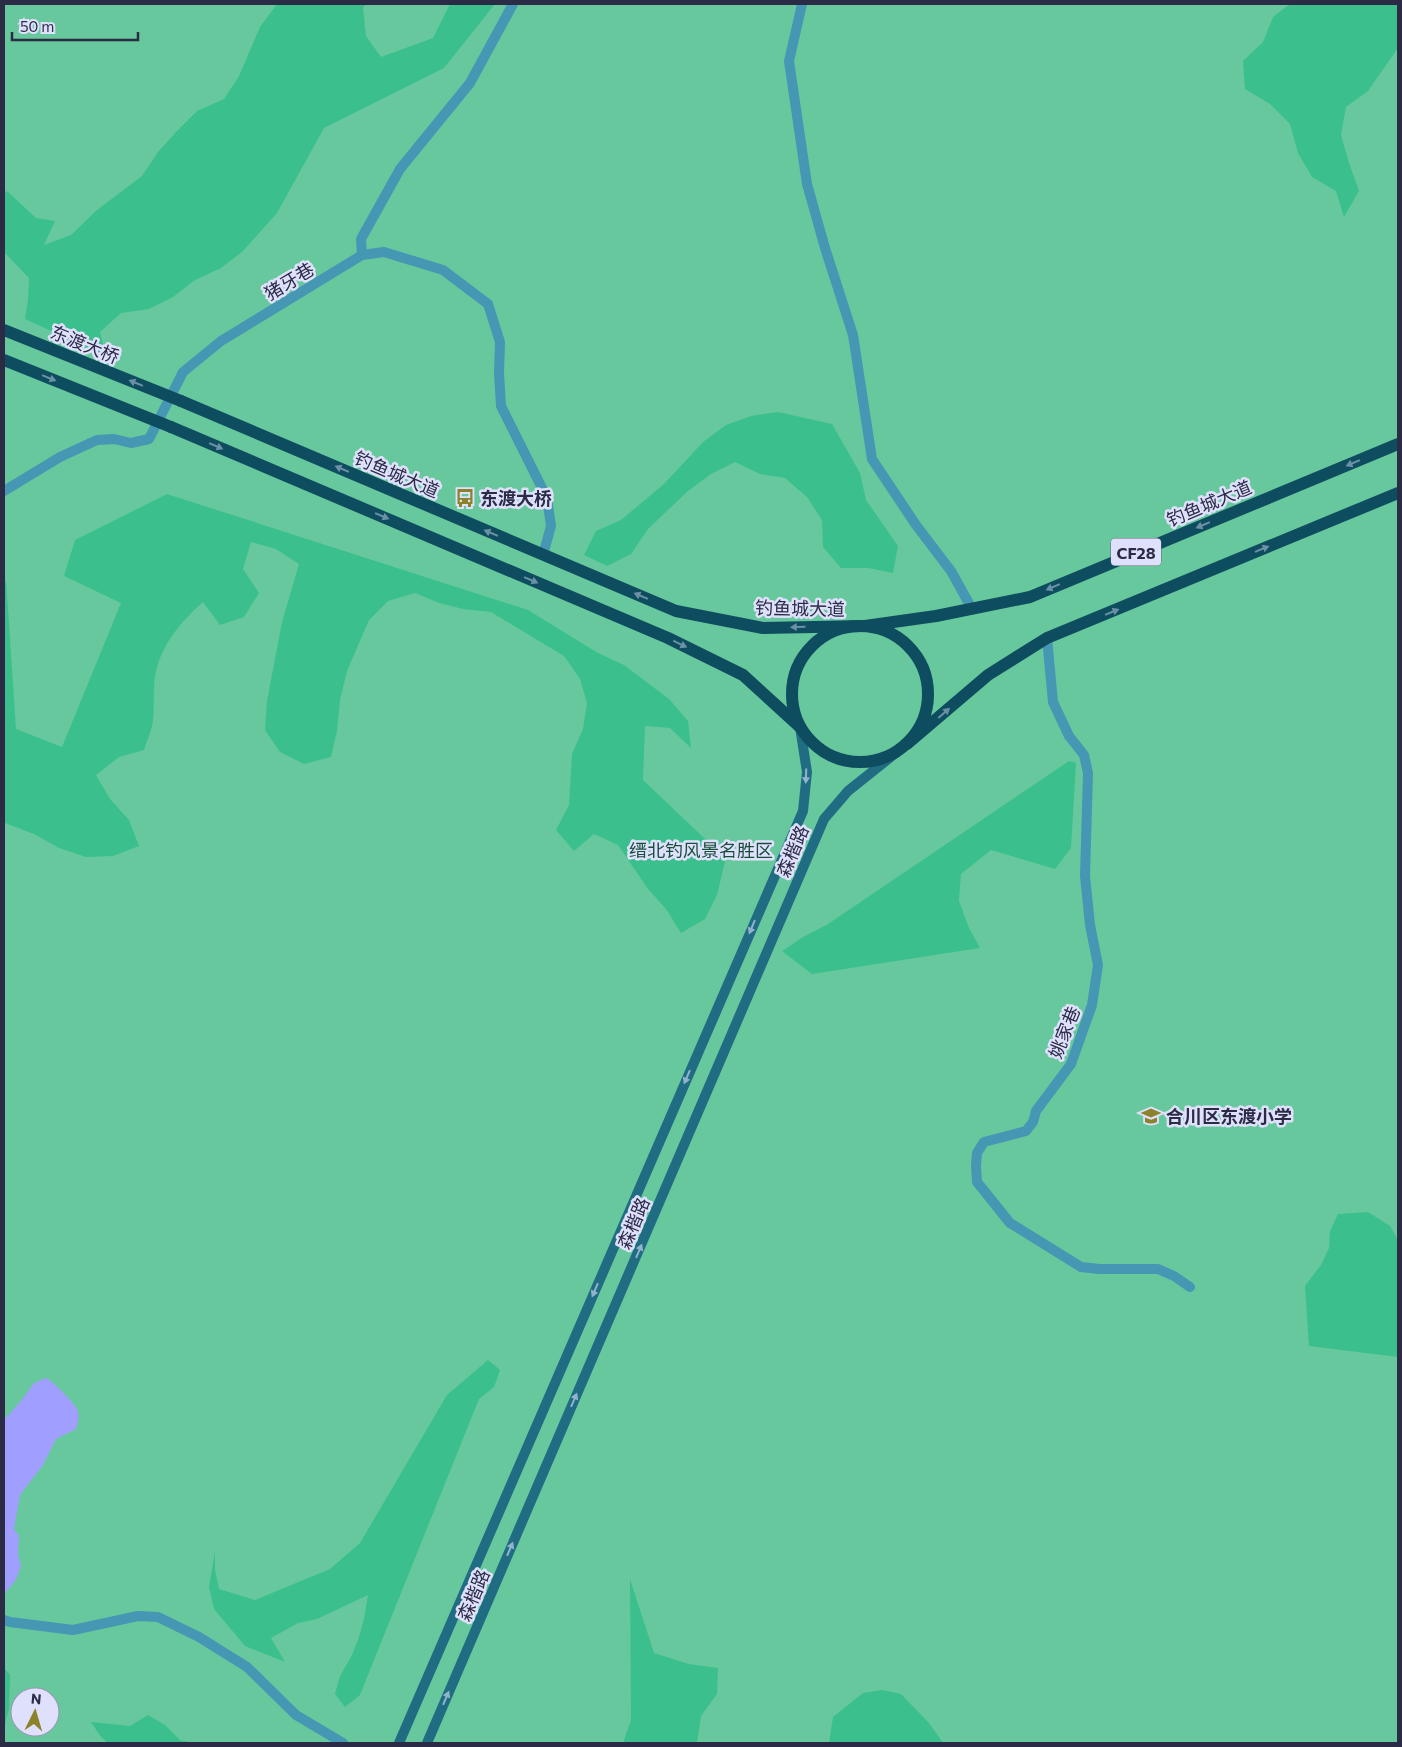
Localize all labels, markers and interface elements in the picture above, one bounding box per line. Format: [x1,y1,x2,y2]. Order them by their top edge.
scale bar [12,10,139,42]
text: 50 m [20,17,54,35]
street label: 猪牙巷 [260,258,318,304]
street label: 东渡大桥 [48,320,122,368]
one-way arrow [42,374,57,382]
one-way arrow [128,379,143,387]
one-way arrow [209,442,224,450]
street label: 钓鱼城大道 [351,446,443,502]
one-way arrow [1346,459,1360,467]
one-way arrow [334,465,349,473]
street label: 钓鱼城大道 [1163,475,1255,531]
bus stop icon: 东渡大桥 [454,487,476,509]
place label: 东渡大桥 [480,487,552,509]
one-way arrow [374,513,389,521]
one-way arrow [1196,521,1210,529]
one-way arrow [484,528,498,536]
road number: CF28 [1111,538,1161,566]
one-way arrow [1255,545,1269,553]
one-way arrow [524,577,538,585]
one-way arrow [1045,583,1060,591]
one-way arrow [634,592,648,600]
street label: 钓鱼城大道 [755,596,845,620]
one-way arrow [1105,607,1119,615]
one-way arrow [790,624,806,632]
one-way arrow [673,641,687,649]
one-way arrow [937,707,950,718]
one-way arrow [802,768,810,784]
street label: 森楷路 [771,822,813,880]
park label: 缙北钓风景名胜区 [629,839,773,861]
one-way arrow [748,920,756,934]
street label: 姚家巷 [1044,1003,1084,1061]
one-way arrow [683,1070,691,1084]
school or university icon: 合川区东渡小学 [1140,1105,1162,1127]
place label: 合川区东渡小学 [1166,1105,1292,1127]
street label: 森楷路 [612,1194,654,1252]
one-way arrow [635,1243,643,1258]
one-way arrow [591,1283,599,1298]
one-way arrow [571,1393,579,1407]
one-way arrow [507,1542,515,1556]
street label: 森楷路 [452,1566,494,1624]
north arrow [10,1687,60,1737]
text: N [30,1690,42,1707]
one-way arrow [443,1691,451,1705]

